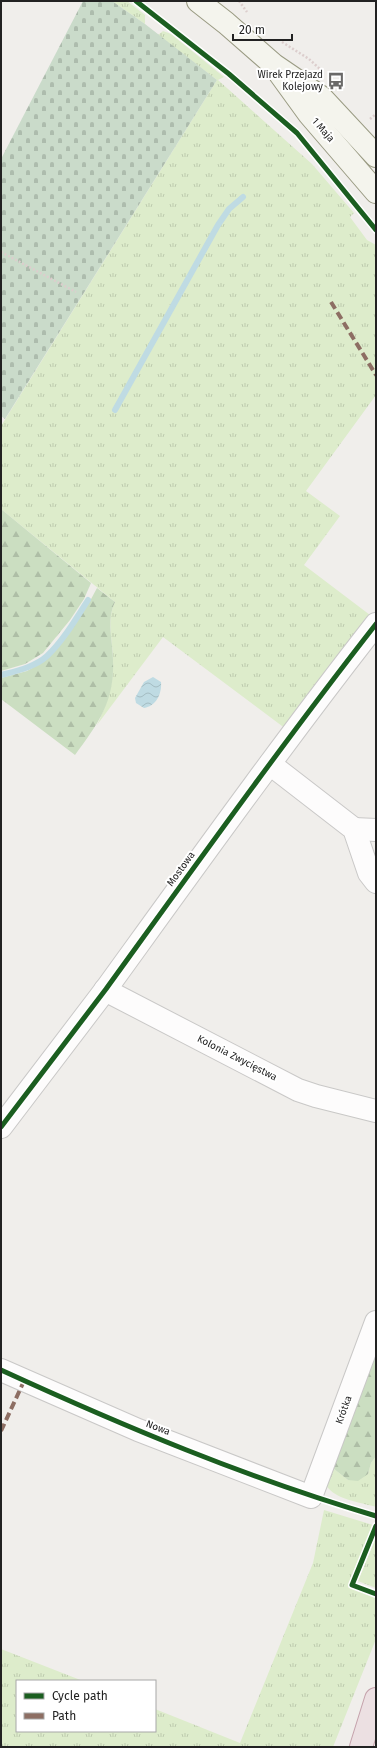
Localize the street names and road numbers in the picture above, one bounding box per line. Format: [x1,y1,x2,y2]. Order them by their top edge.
street label: 1 Maja [309,115,337,145]
street label: Mostowa [164,849,198,889]
street label: Kolonia Zwycięstwa [195,1033,279,1083]
street label: Krótka [333,1394,355,1426]
street label: Nowa [144,1418,172,1438]

